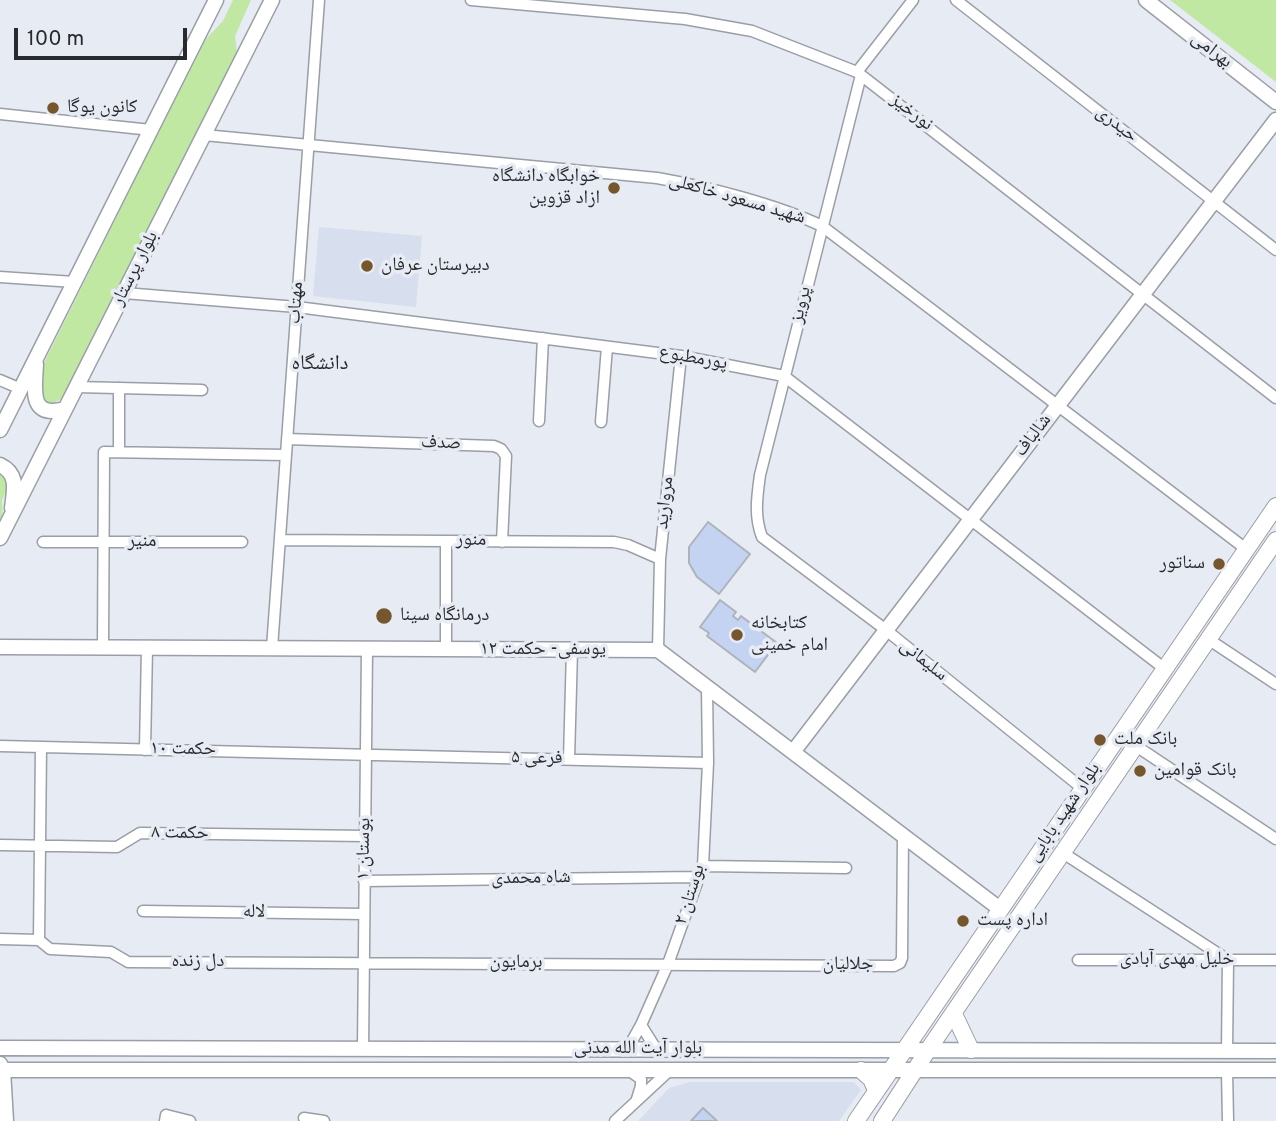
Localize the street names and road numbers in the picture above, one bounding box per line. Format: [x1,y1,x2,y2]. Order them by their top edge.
street label: بهرامی [1186,28,1236,74]
street label: نورخیز [885,89,937,137]
street label: حیدری [1090,102,1142,148]
street label: شهید مسعود خاکعلی [666,170,808,230]
street label: بلوار پرستار [108,228,164,310]
street label: مهتاب [284,281,310,325]
street label: پرویز [786,284,818,326]
street label: پورمطبوع [657,342,729,376]
street label: شالباف [1011,410,1057,462]
street label: صدف [421,432,461,456]
street label: مروارید [652,476,680,530]
street label: منور [456,529,486,553]
street label: منیر [128,531,156,553]
street label: سلیمانی [894,635,952,687]
street label: یوسفی- حکمت ۱۲ [480,639,606,661]
street label: حکمت ۱۰ [150,738,216,762]
street label: فرعی ۵ [511,747,563,771]
street label: بلوار شهید بابایی [1023,759,1107,867]
street label: بوستان ۱ [353,818,377,880]
street label: حکمت ۸ [151,822,209,846]
street label: بوستان ۲ [671,862,711,928]
street label: شاه محمدی [491,867,571,891]
street label: لاله [243,901,265,925]
street label: خلیل مهدی آبادی [1120,949,1234,971]
street label: دل زنده [172,951,224,973]
street label: برمایون [490,952,542,974]
street label: جلالیان [823,954,873,976]
street label: بلوار آیت الله مدنی [574,1038,702,1060]

